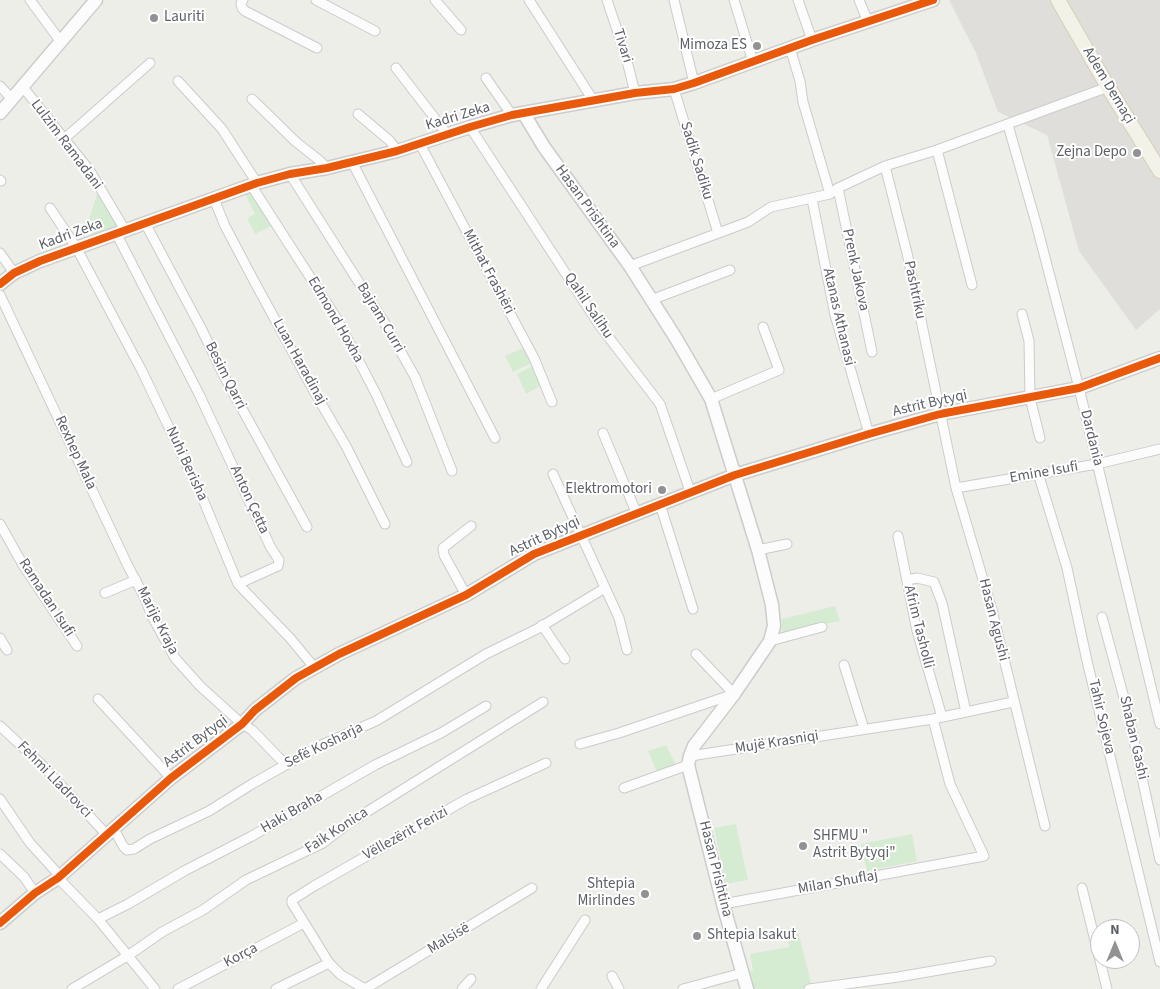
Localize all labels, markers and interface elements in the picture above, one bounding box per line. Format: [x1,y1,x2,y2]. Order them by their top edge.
place label: Lauriti [164,9,205,27]
marker: Lauriti [148,12,160,24]
street label: Tivari [608,27,636,65]
place label: Mimoza ES [679,37,747,55]
marker: Mimoza ES [751,40,763,52]
street label: Adem Demaçi [1078,44,1138,128]
street label: Lulzim Ramadani [26,96,106,194]
street label: Kadri Zeka [424,99,492,135]
street label: Sadik Sadiku [676,120,716,202]
place label: Zejna Depo [1056,144,1127,162]
marker: Zejna Depo [1131,147,1143,159]
street label: Hasan Prishtina [551,162,623,252]
street label: Kadri Zeka [37,215,105,255]
street label: Mithat Frashëri [458,226,518,318]
street label: Prenk Jakova [837,227,873,313]
street label: Pashtriku [899,259,929,321]
street label: Atanas Athanasi [818,266,858,368]
street label: Qahil Salihu [559,270,617,342]
street label: Edmond Hoxha [303,274,367,366]
street label: Bajram Curri [352,280,408,356]
street label: Luan Haradinaj [268,316,330,408]
street label: Besim Qarri [200,339,250,413]
street label: Astrit Bytyqi [891,387,969,421]
street label: Dardania [1075,408,1107,468]
street label: Rexhep Mala [50,413,100,493]
street label: Nuhi Berisha [161,424,211,504]
street label: Emine Isufi [1008,458,1080,488]
street label: Anton Çetta [225,463,273,537]
place label: Elektromotori [565,481,652,499]
marker: Elektromotori [656,484,668,496]
street label: Astrit Bytyqi [507,513,583,561]
street label: Ramadan Isufi [14,556,78,640]
street label: Hasan Agushi [974,577,1012,663]
street label: Marije Kraja [132,584,182,658]
street label: Afrim Tasholli [899,584,937,670]
street label: Tahir Sojeva [1084,678,1118,756]
street label: Shaban Gashi [1115,694,1151,782]
street label: Astrit Bytyqi [160,712,232,772]
street label: Sefë Kosharja [282,719,366,773]
street label: Mujë Krasniqi [734,728,820,758]
street label: Fehmi Lladrovci [13,738,95,822]
street label: Haki Braha [258,788,326,838]
street label: Vëllezërit Ferizi [360,803,452,865]
street label: Faik Konica [302,804,372,858]
street label: Hasan Prishtina [694,819,736,919]
place label: SHFMU " Astrit Bytyqi" [813,828,896,863]
marker: SHFMU " Astrit Bytyqi" [797,840,809,852]
street label: Milan Shuflaj [797,867,879,899]
place label: Shtepia Mirlindes [577,876,635,911]
marker: Shtepia Mirlindes [639,888,651,900]
street label: Malsisë [425,919,473,959]
north arrow [1090,919,1140,969]
text: N [1110,920,1120,940]
place label: Shtepia Isakut [707,927,796,945]
marker: Shtepia Isakut [691,930,703,942]
street label: Korça [221,940,261,972]

